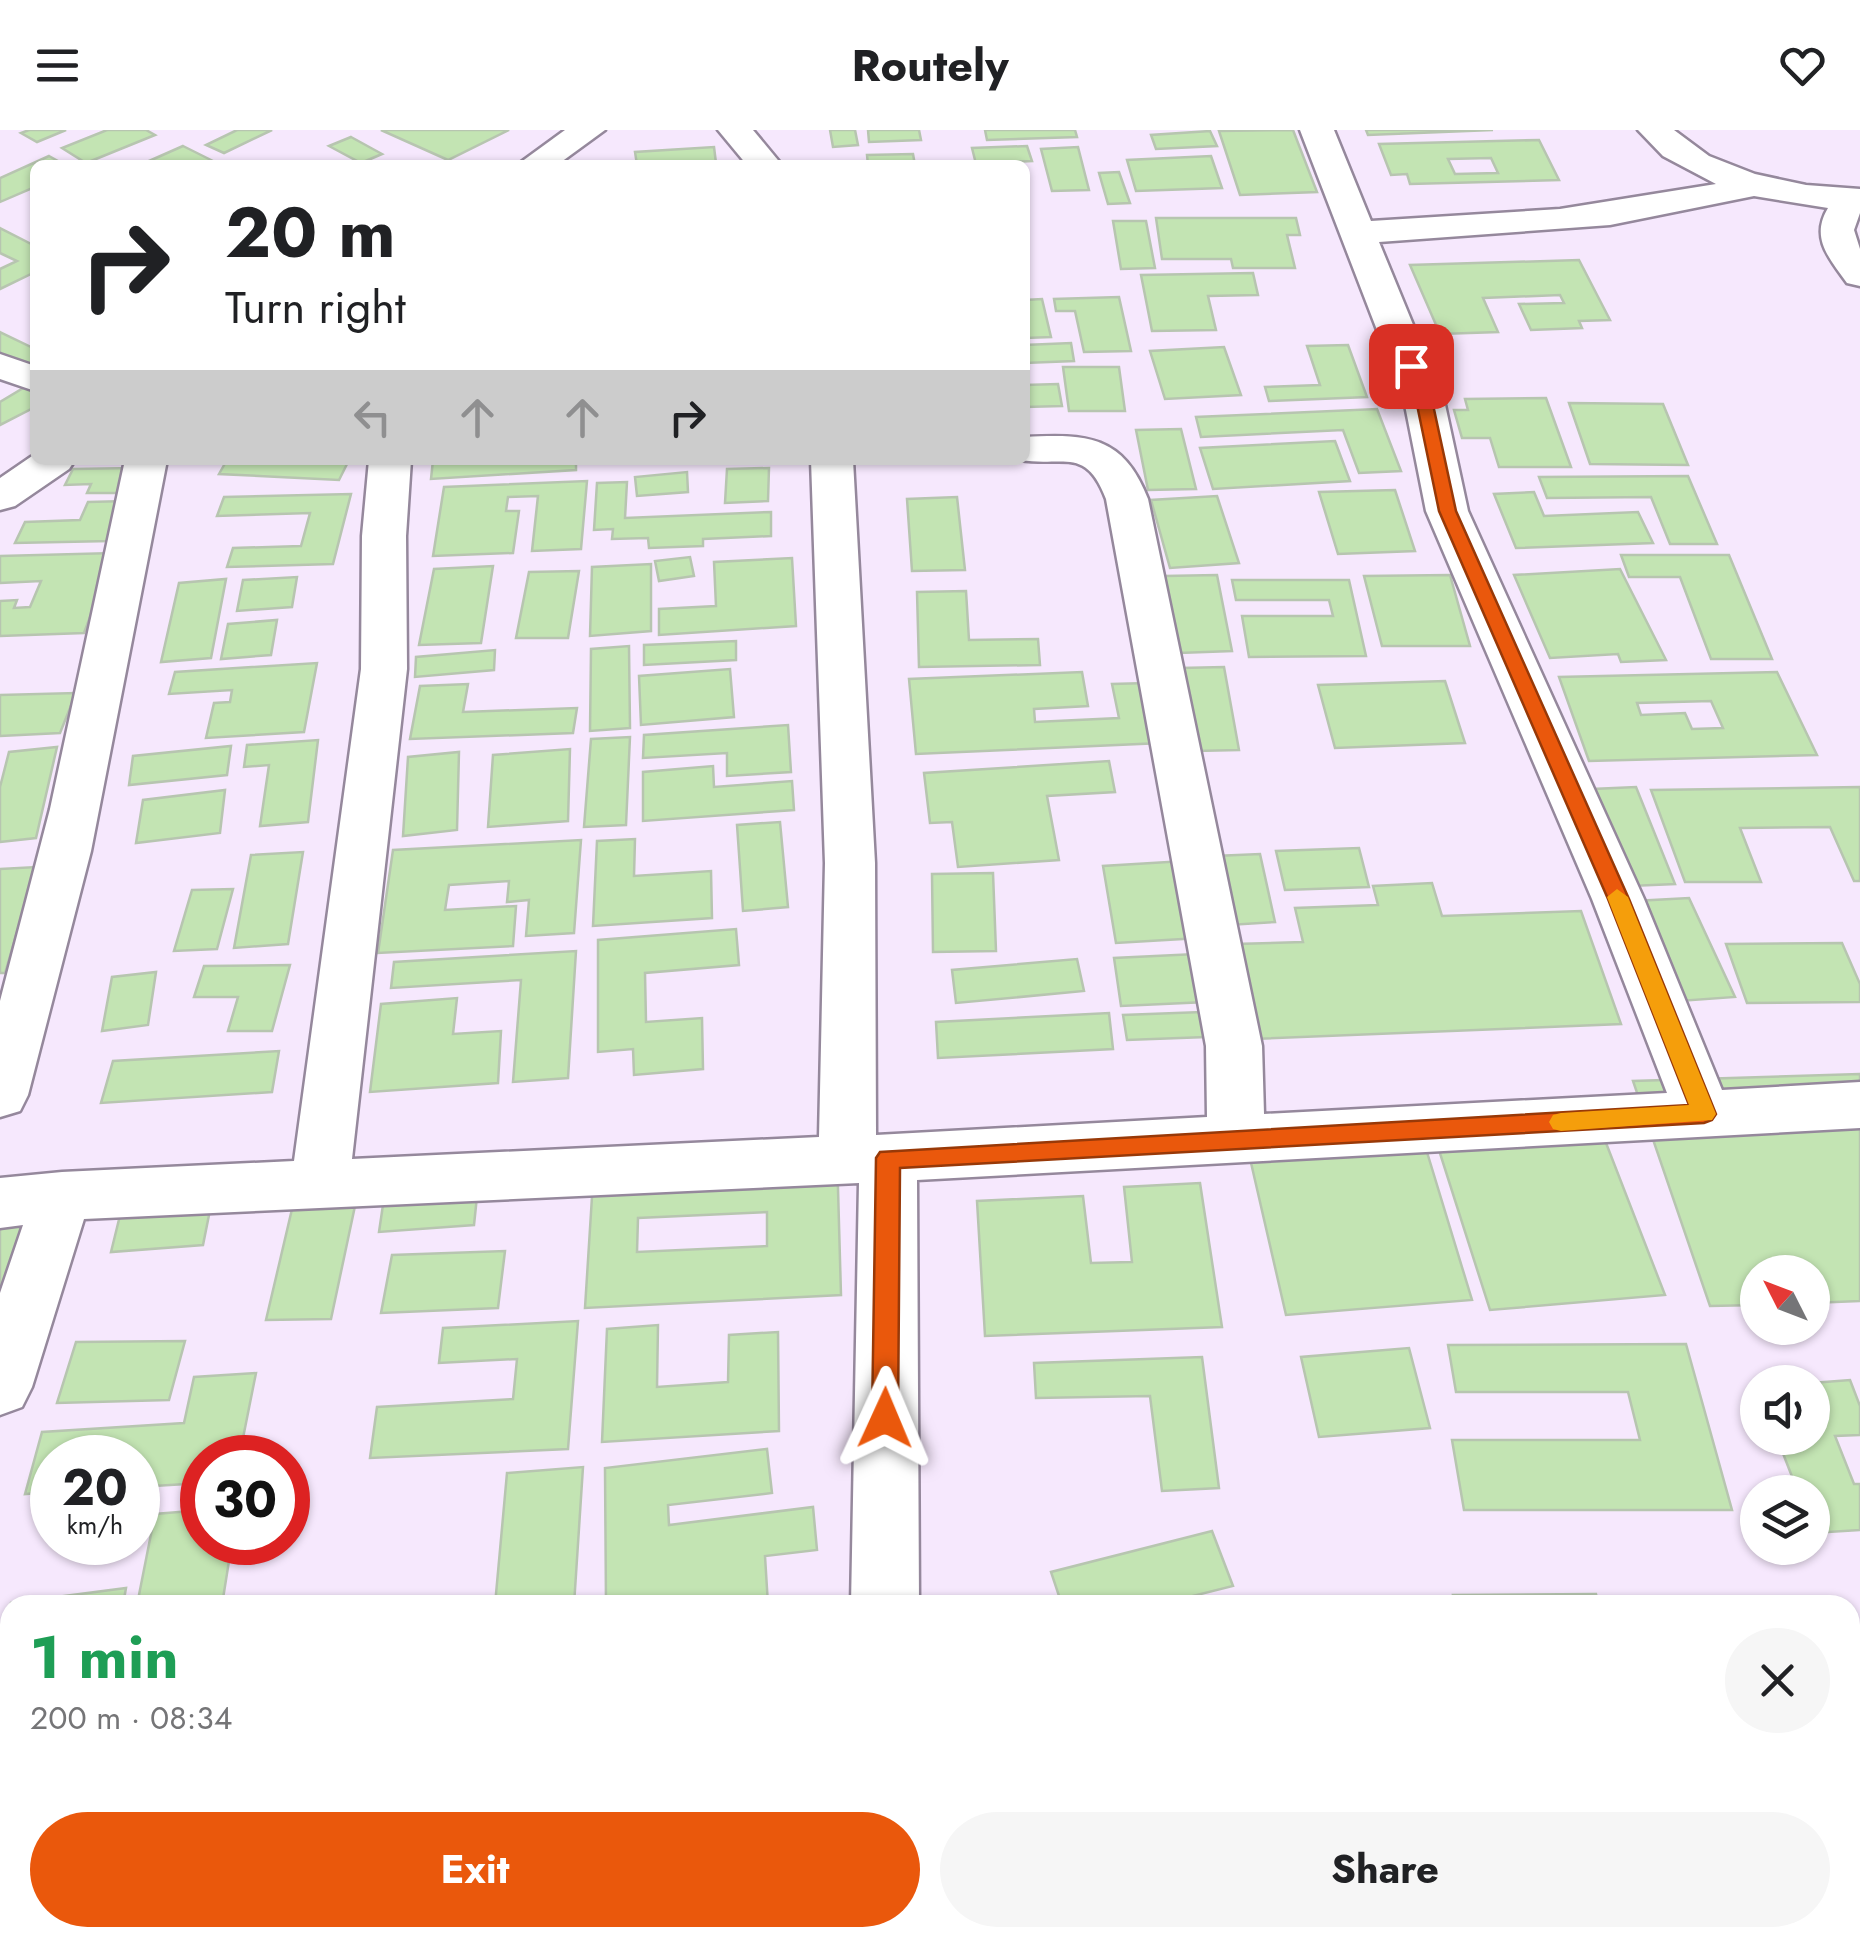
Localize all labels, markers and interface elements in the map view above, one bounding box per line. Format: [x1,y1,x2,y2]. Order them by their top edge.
text: Routely [851,33,1009,98]
icon: menu [30,38,85,93]
icon: heart [1775,38,1830,93]
text: 20 m [225,182,396,283]
icon: right [60,200,190,330]
text: Turn right [225,275,406,340]
pin [1369,324,1454,409]
icon: arrive [1384,339,1439,394]
icon: left [345,390,400,445]
icon: ahead [450,390,505,445]
icon: ahead [555,390,610,445]
icon: right [660,390,715,445]
north arrow [1740,1255,1830,1345]
map controls [1740,1255,1830,1565]
button: sound [1740,1365,1830,1455]
position arrow [833,1366,937,1470]
speed limit sign: 30 [180,1435,310,1565]
text: 20 [62,1451,128,1524]
button: layers [1740,1475,1830,1565]
text: km/h [67,1507,123,1543]
text: 1 min [30,1614,179,1701]
button: close [1725,1628,1830,1733]
text: 200 m · 08:34 [30,1695,232,1741]
button: Exit [30,1812,920,1927]
button: Share [940,1812,1830,1927]

